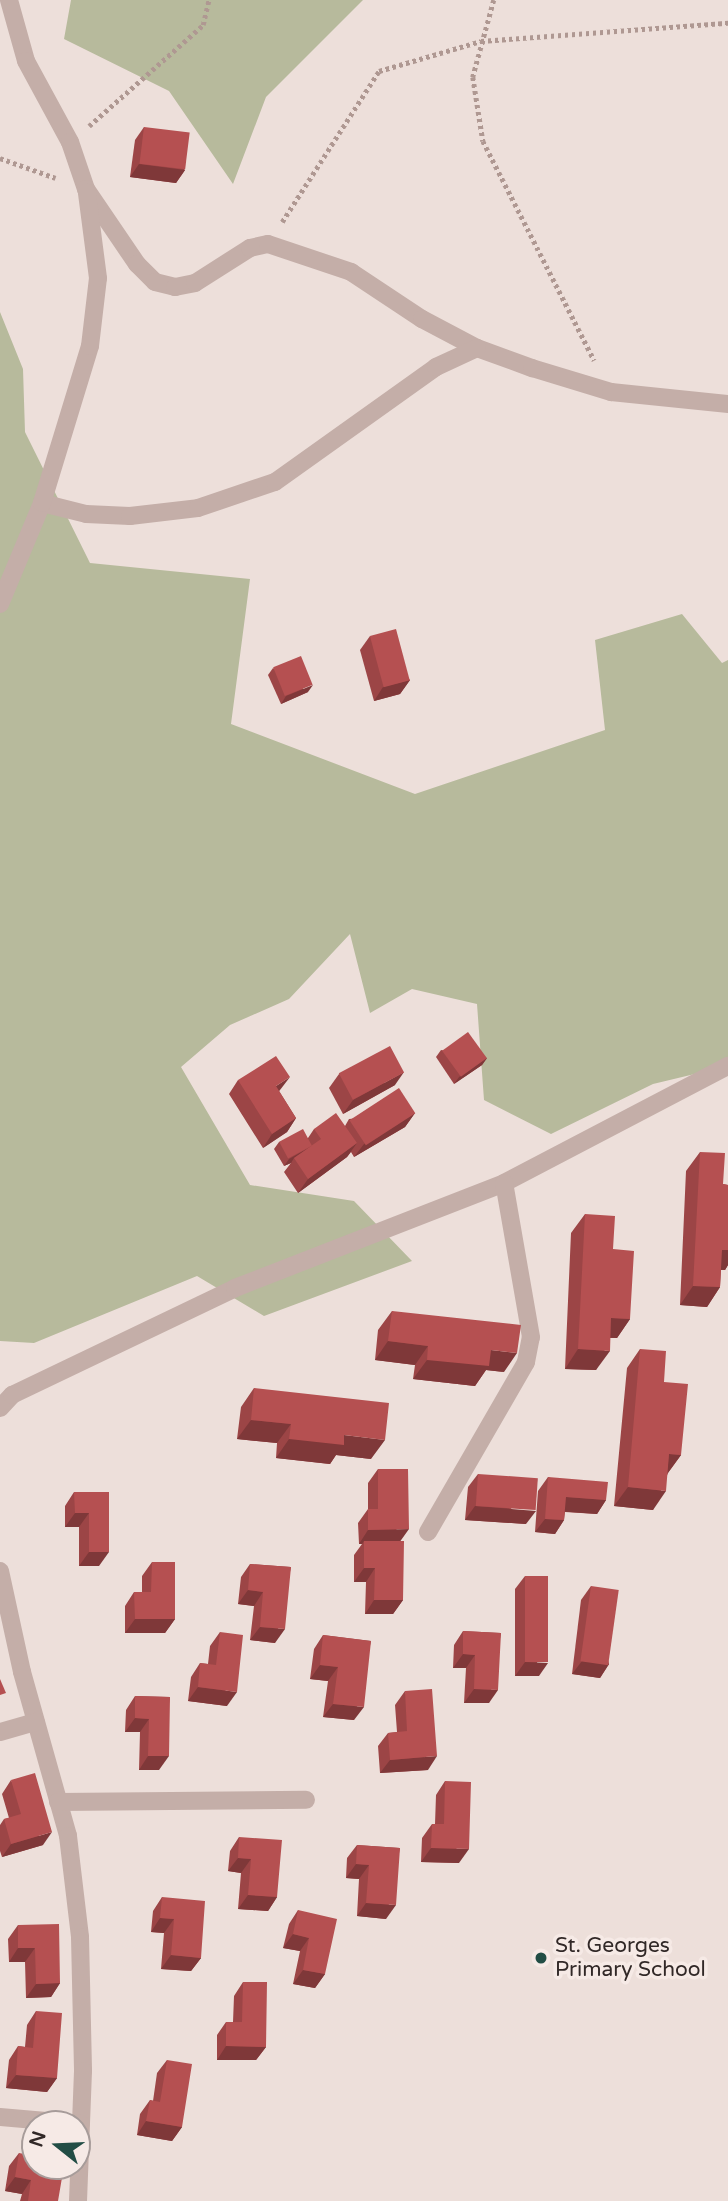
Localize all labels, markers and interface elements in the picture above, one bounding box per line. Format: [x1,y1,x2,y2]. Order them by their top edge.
place label: St. Georges Primary School [555,1933,706,1983]
marker: St. Georges Primary School [533,1950,549,1966]
north arrow [21,2110,91,2180]
text: N [25,2128,51,2150]

